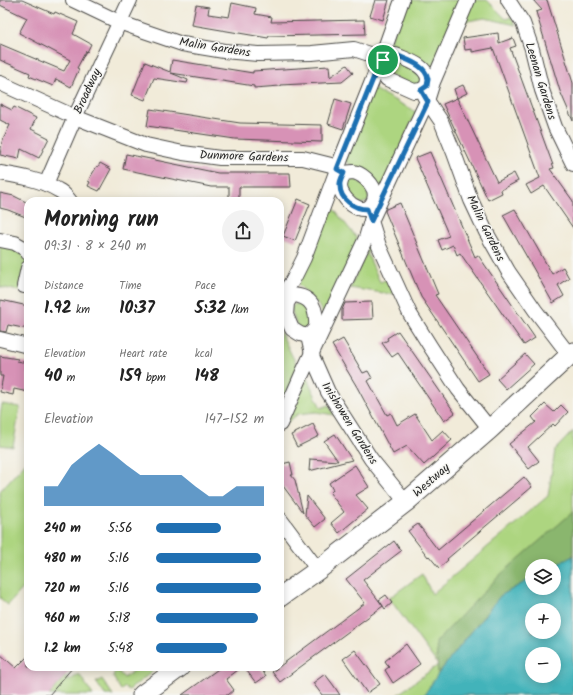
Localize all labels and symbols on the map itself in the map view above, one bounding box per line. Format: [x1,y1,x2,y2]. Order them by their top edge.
street label: Malin Gardens [178,32,252,63]
street label: Leenan Gardens [520,40,561,122]
pin [366,43,400,77]
street label: Broadway [69,65,106,117]
street label: Dunmore Gardens [199,145,289,168]
street label: Malin Gardens [461,192,510,265]
street label: Inishowen Gardens [316,378,383,468]
street label: Westway [409,459,454,502]

